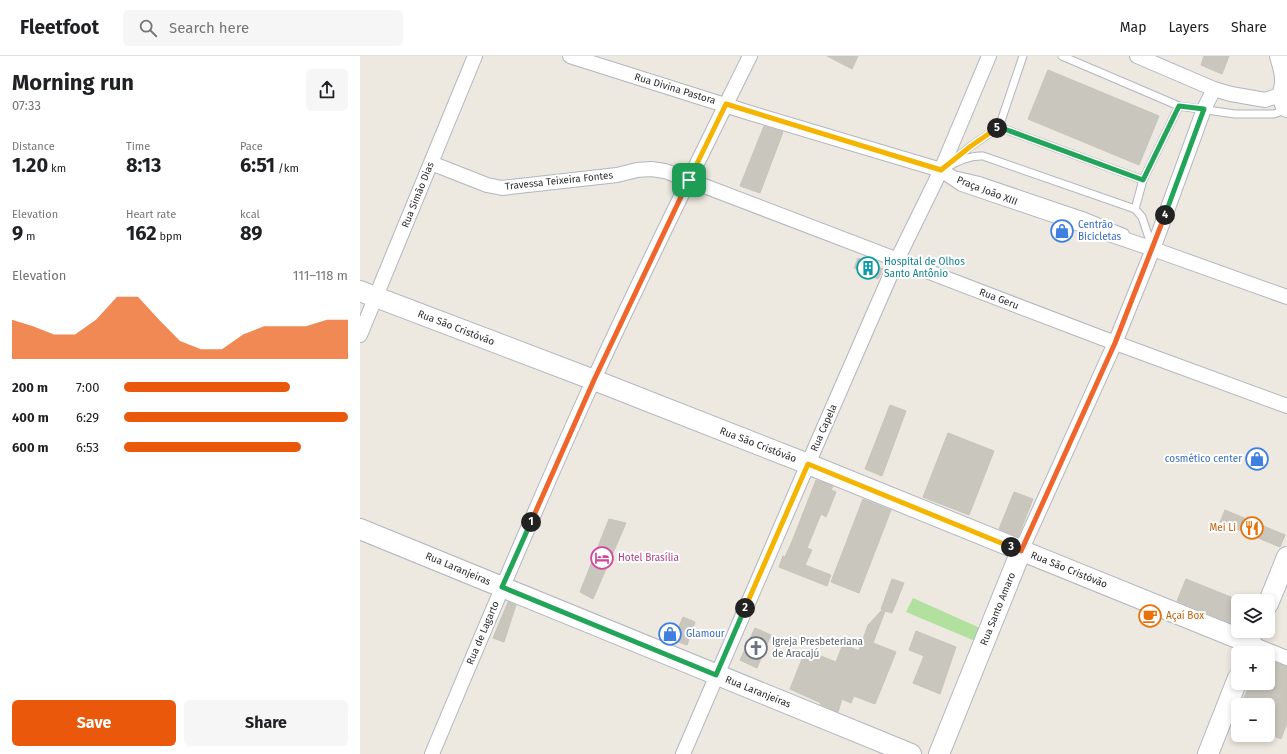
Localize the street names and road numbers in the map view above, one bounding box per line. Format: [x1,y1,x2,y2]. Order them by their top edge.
street label: Rua Divina Pastora [633,71,717,107]
street label: Rua Simão Dias [399,160,437,230]
street label: Travessa Teixeira Fontes [504,169,614,193]
street label: Praça João XIII [955,174,1019,208]
street label: Rua Geru [978,286,1020,312]
street label: Rua São Cristóvão [416,308,496,348]
street label: Rua Capela [808,402,840,454]
street label: Rua São Cristóvão [718,425,798,465]
street label: Rua São Cristóvão [1029,549,1109,591]
street label: Rua Laranjeiras [424,550,493,588]
street label: Rua Santo Amaro [978,571,1018,647]
street label: Rua de Lagarto [464,599,502,667]
street label: Rua Laranjeiras [723,673,793,711]

